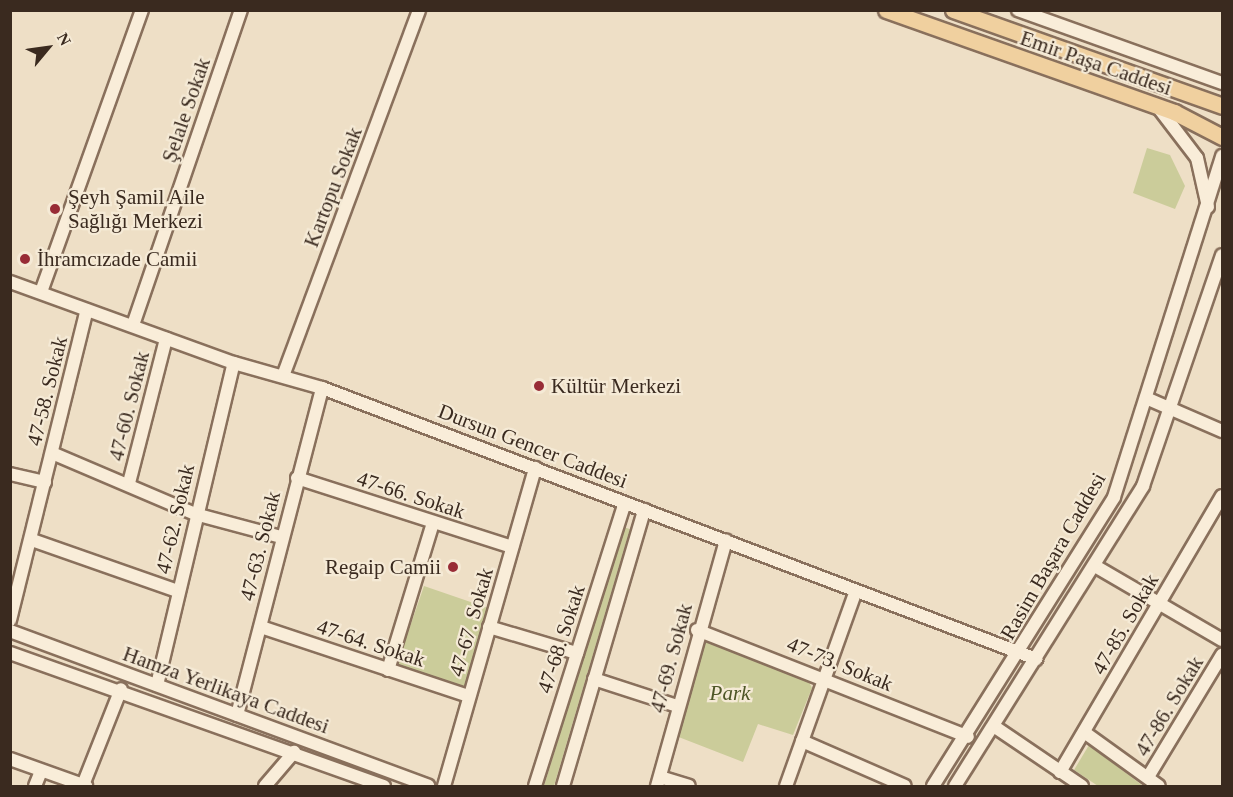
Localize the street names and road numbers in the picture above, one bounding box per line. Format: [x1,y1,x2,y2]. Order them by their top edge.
street label: Emir Paşa Caddesi [1017,25,1175,101]
street label: Şelale Sokak [156,54,216,166]
street label: Kartopu Sokak [299,123,367,251]
street label: 47-58. Sokak [21,334,73,448]
street label: 47-60. Sokak [103,349,155,463]
street label: Dursun Gencer Caddesi [435,398,631,494]
street label: 47-62. Sokak [150,462,200,576]
street label: 47-66. Sokak [354,466,468,524]
street label: Rasim Başara Caddesi [995,468,1111,644]
street label: 47-63. Sokak [234,489,286,603]
street label: 47-67. Sokak [443,565,499,679]
street label: 47-85. Sokak [1086,569,1164,679]
street label: 47-68. Sokak [532,582,590,696]
street label: 47-69. Sokak [644,601,698,715]
street label: 47-64. Sokak [314,614,428,672]
street label: 47-73. Sokak [783,631,897,697]
street label: Hamza Yerlikaya Caddesi [119,641,333,739]
street label: 47-86. Sokak [1129,652,1209,760]

